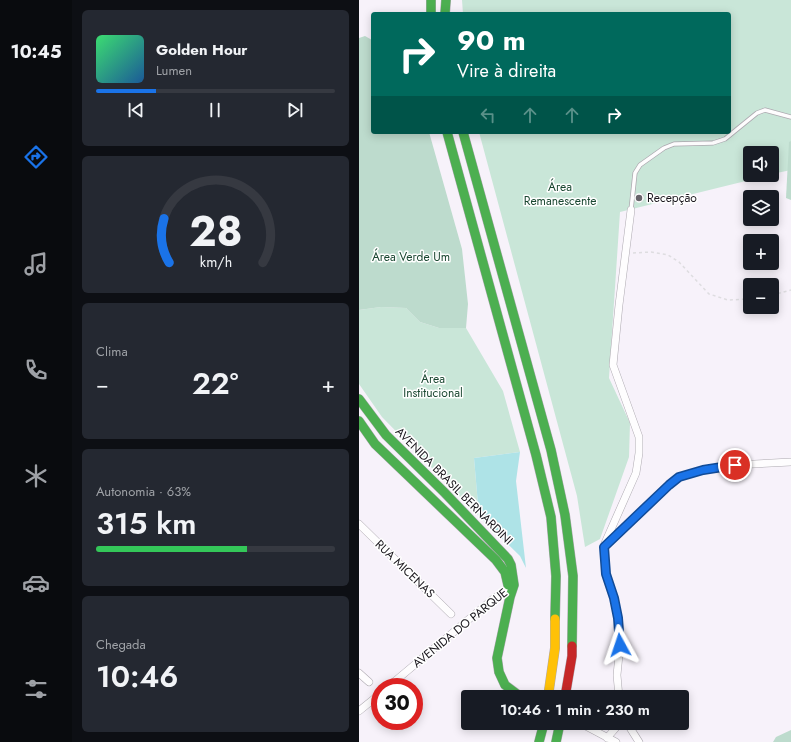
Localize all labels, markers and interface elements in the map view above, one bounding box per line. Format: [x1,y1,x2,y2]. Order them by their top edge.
text: 90 m [457,20,526,61]
icon: right [391,28,443,80]
text: 10:45 [10,39,62,65]
text: Golden Hour [156,39,248,61]
text: Vire à direita [457,58,556,84]
text: Lumen [156,61,192,80]
icon: previous [125,99,147,121]
icon: pause [204,99,226,121]
icon: next [284,99,306,121]
icon: left [477,104,499,126]
icon: ahead [519,104,541,126]
icon: ahead [561,104,583,126]
icon: right [603,104,625,126]
icon: directions [22,143,50,171]
map controls [743,146,779,314]
button: sound [743,146,779,182]
park label: Área Remanescente [524,178,596,210]
place label: Recepção [647,189,697,207]
button: layers [743,190,779,226]
marker: Recepção [634,193,644,203]
text: 28 [189,200,242,261]
button: + [743,234,779,270]
park label: Área Verde Um [372,248,450,266]
icon: music [22,250,50,278]
text: km/h [199,251,232,271]
button: − [743,278,779,314]
text: Clima [96,342,128,361]
icon: phone [22,356,50,384]
text: 22° [192,362,238,405]
text: − [96,368,109,400]
text: + [321,368,335,400]
park label: Área Institucional [403,370,463,402]
street label: AVENIDA BRASIL BERNARDINI [391,423,517,549]
pin [718,448,752,482]
icon: arrive [724,454,746,476]
icon: climate [22,462,50,490]
text: Autonomia · 63% [96,482,191,501]
text: 315 km [96,502,197,545]
street label: RUA MICENAS [371,536,439,603]
icon: car [22,569,50,597]
street label: AVENIDA DO PARQUE [408,584,512,672]
position arrow [599,624,641,666]
text: Chegada [96,635,146,654]
text: 10:46 [96,655,179,698]
icon: filters [22,675,50,703]
speed limit sign: 30 [371,678,423,730]
text: 10:46 · 1 min · 230 m [500,699,650,721]

